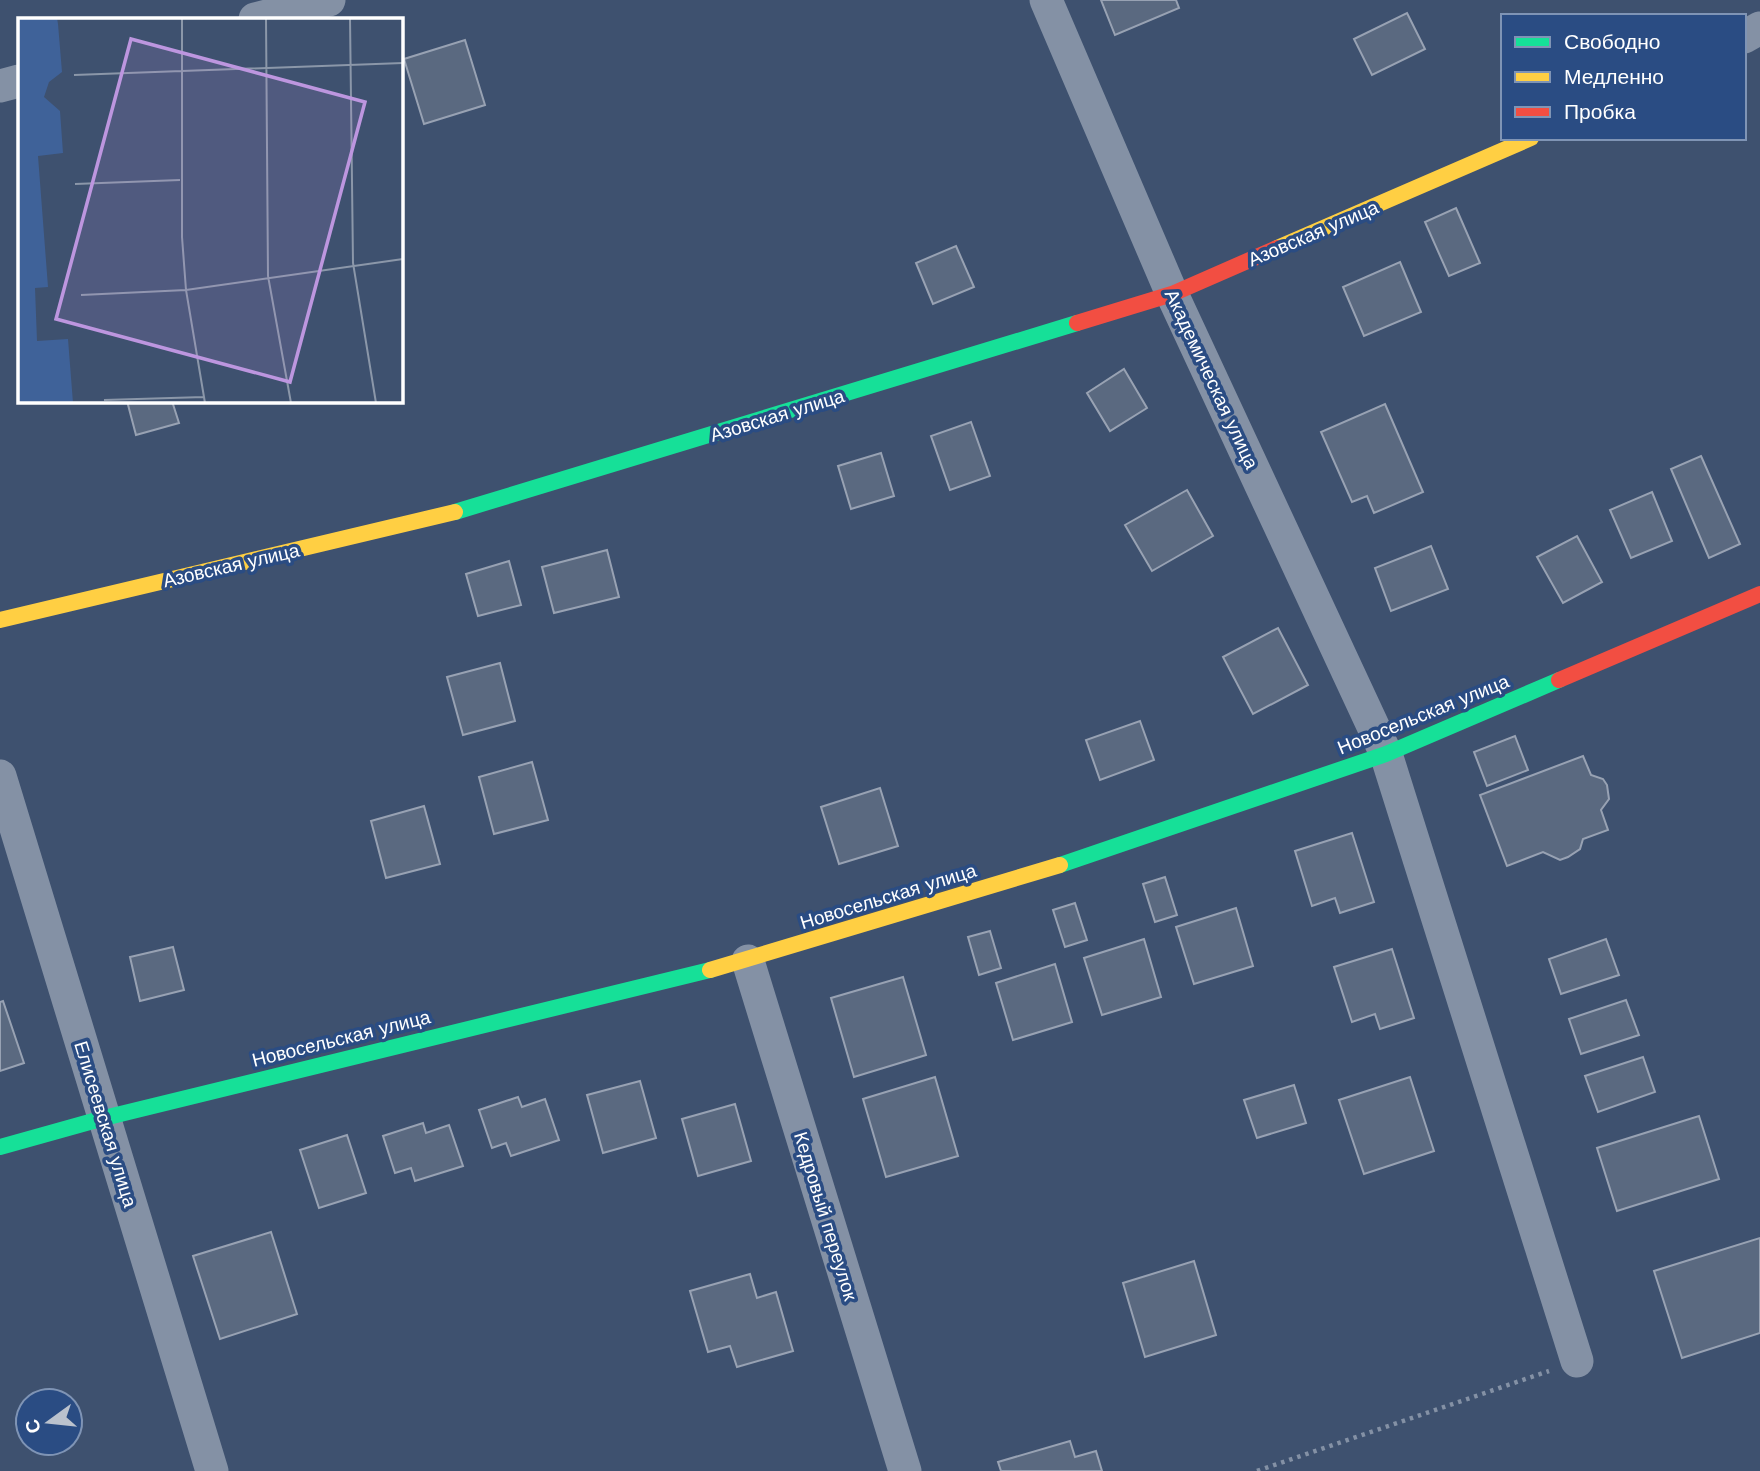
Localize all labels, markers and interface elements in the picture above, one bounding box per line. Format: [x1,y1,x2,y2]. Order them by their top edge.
legend [1501,14,1746,140]
inset map [18,18,402,402]
text: Свободно [1564,29,1661,54]
text: Медленно [1564,64,1664,89]
text: Пробка [1564,99,1636,124]
street label: Азовская улица [1245,195,1382,271]
street label: Академическая улица [1160,286,1263,473]
street label: Азовская улица [707,384,848,447]
street label: Азовская улица [161,539,302,592]
street label: Новосельская улица [1334,669,1513,759]
street label: Новосельская улица [797,859,979,934]
street label: Новосельская улица [250,1005,433,1072]
street label: Елисеевская улица [69,1038,142,1210]
street label: Кедровый переулок [789,1129,862,1304]
north arrow [14,1387,84,1457]
text: С [20,1416,46,1436]

